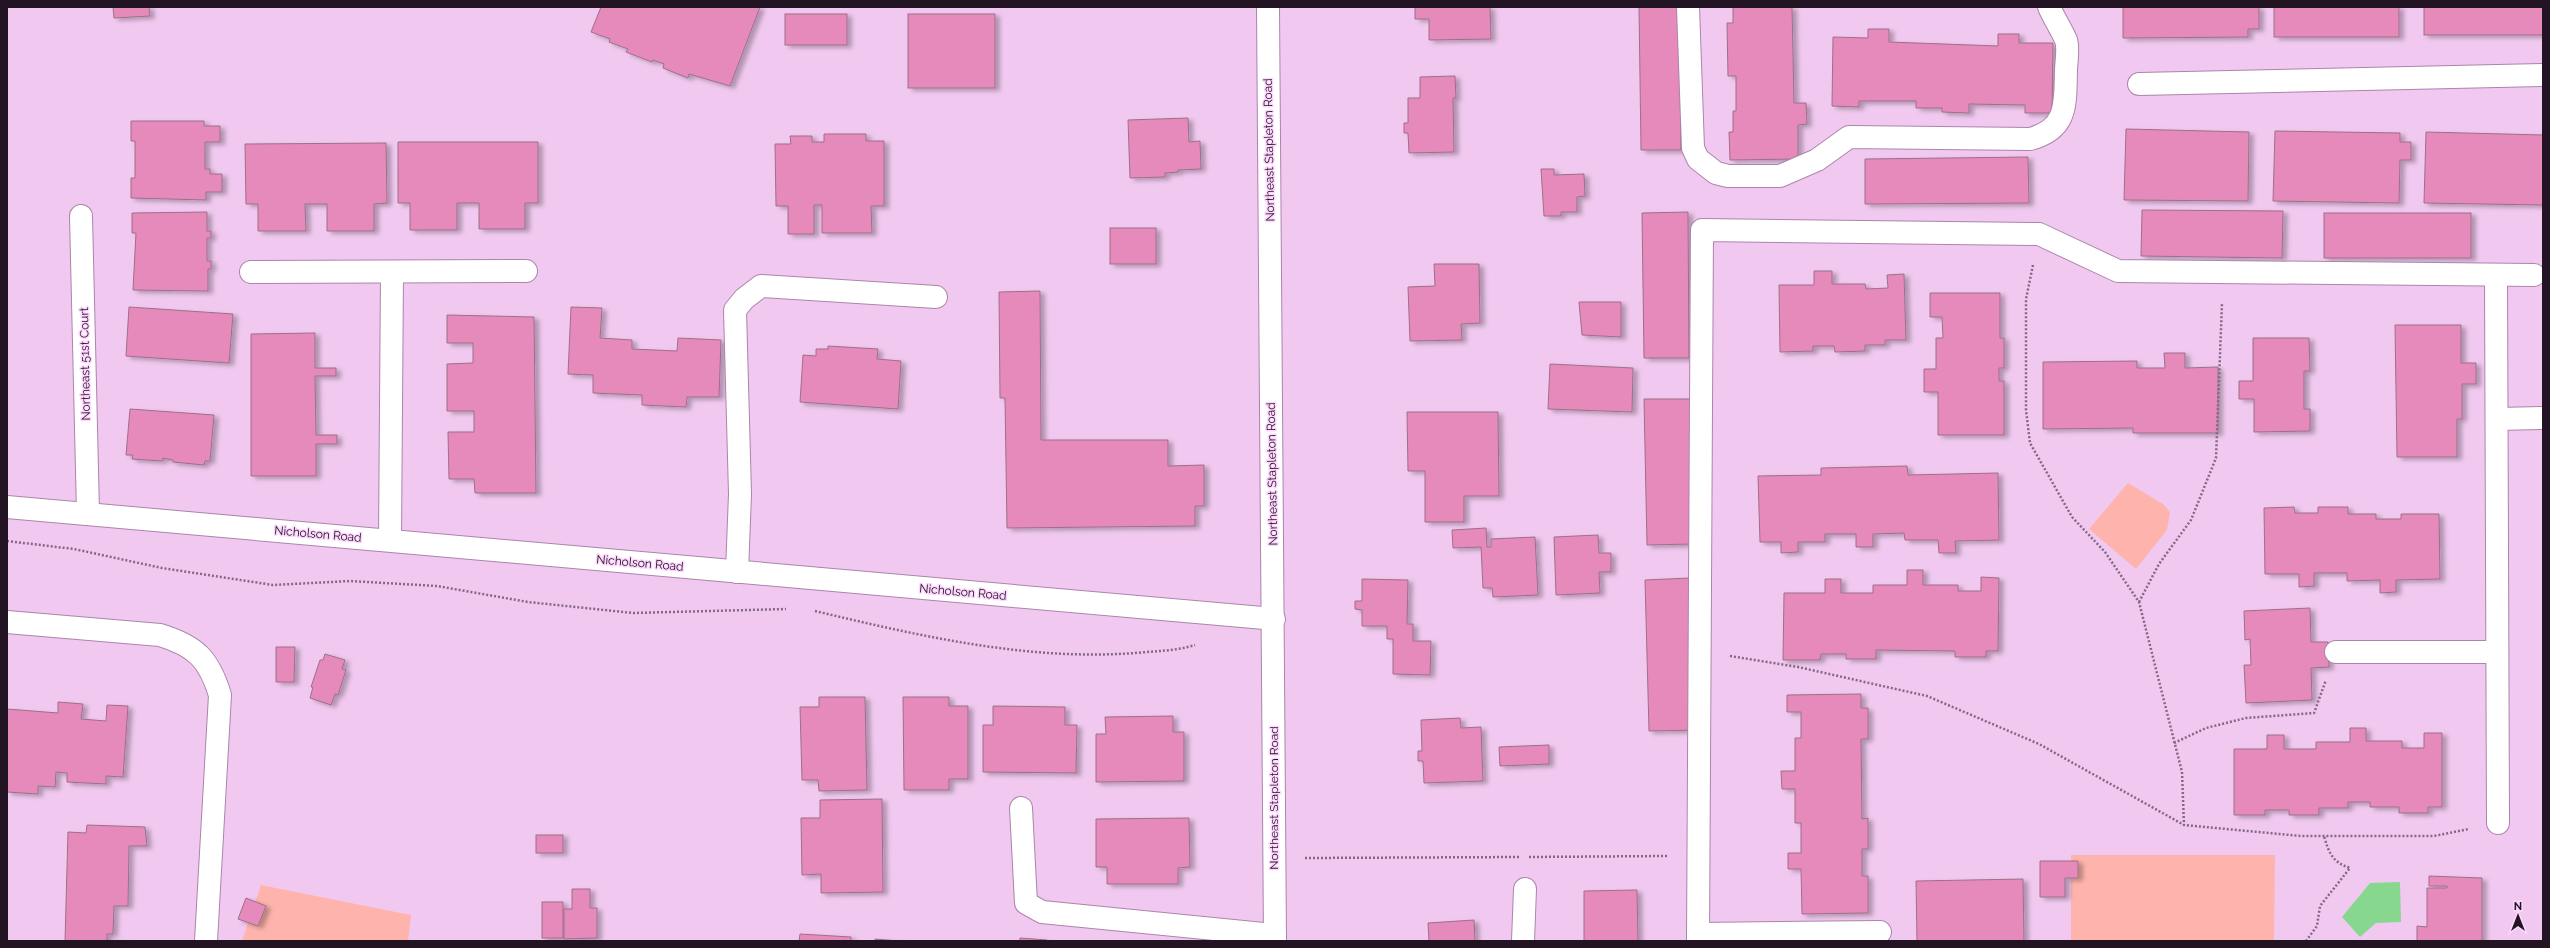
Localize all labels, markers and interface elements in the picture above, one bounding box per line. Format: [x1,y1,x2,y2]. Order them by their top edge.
street label: Northeast Stapleton Road [1261,78,1277,222]
street label: Northeast 51st Court [77,307,93,421]
street label: Northeast Stapleton Road [1264,402,1280,546]
street label: Nicholson Road [274,523,362,545]
street label: Nicholson Road [596,552,684,574]
street label: Nicholson Road [919,581,1007,603]
street label: Northeast Stapleton Road [1267,726,1281,870]
north arrow [2498,896,2538,936]
text: N [2514,900,2522,913]

